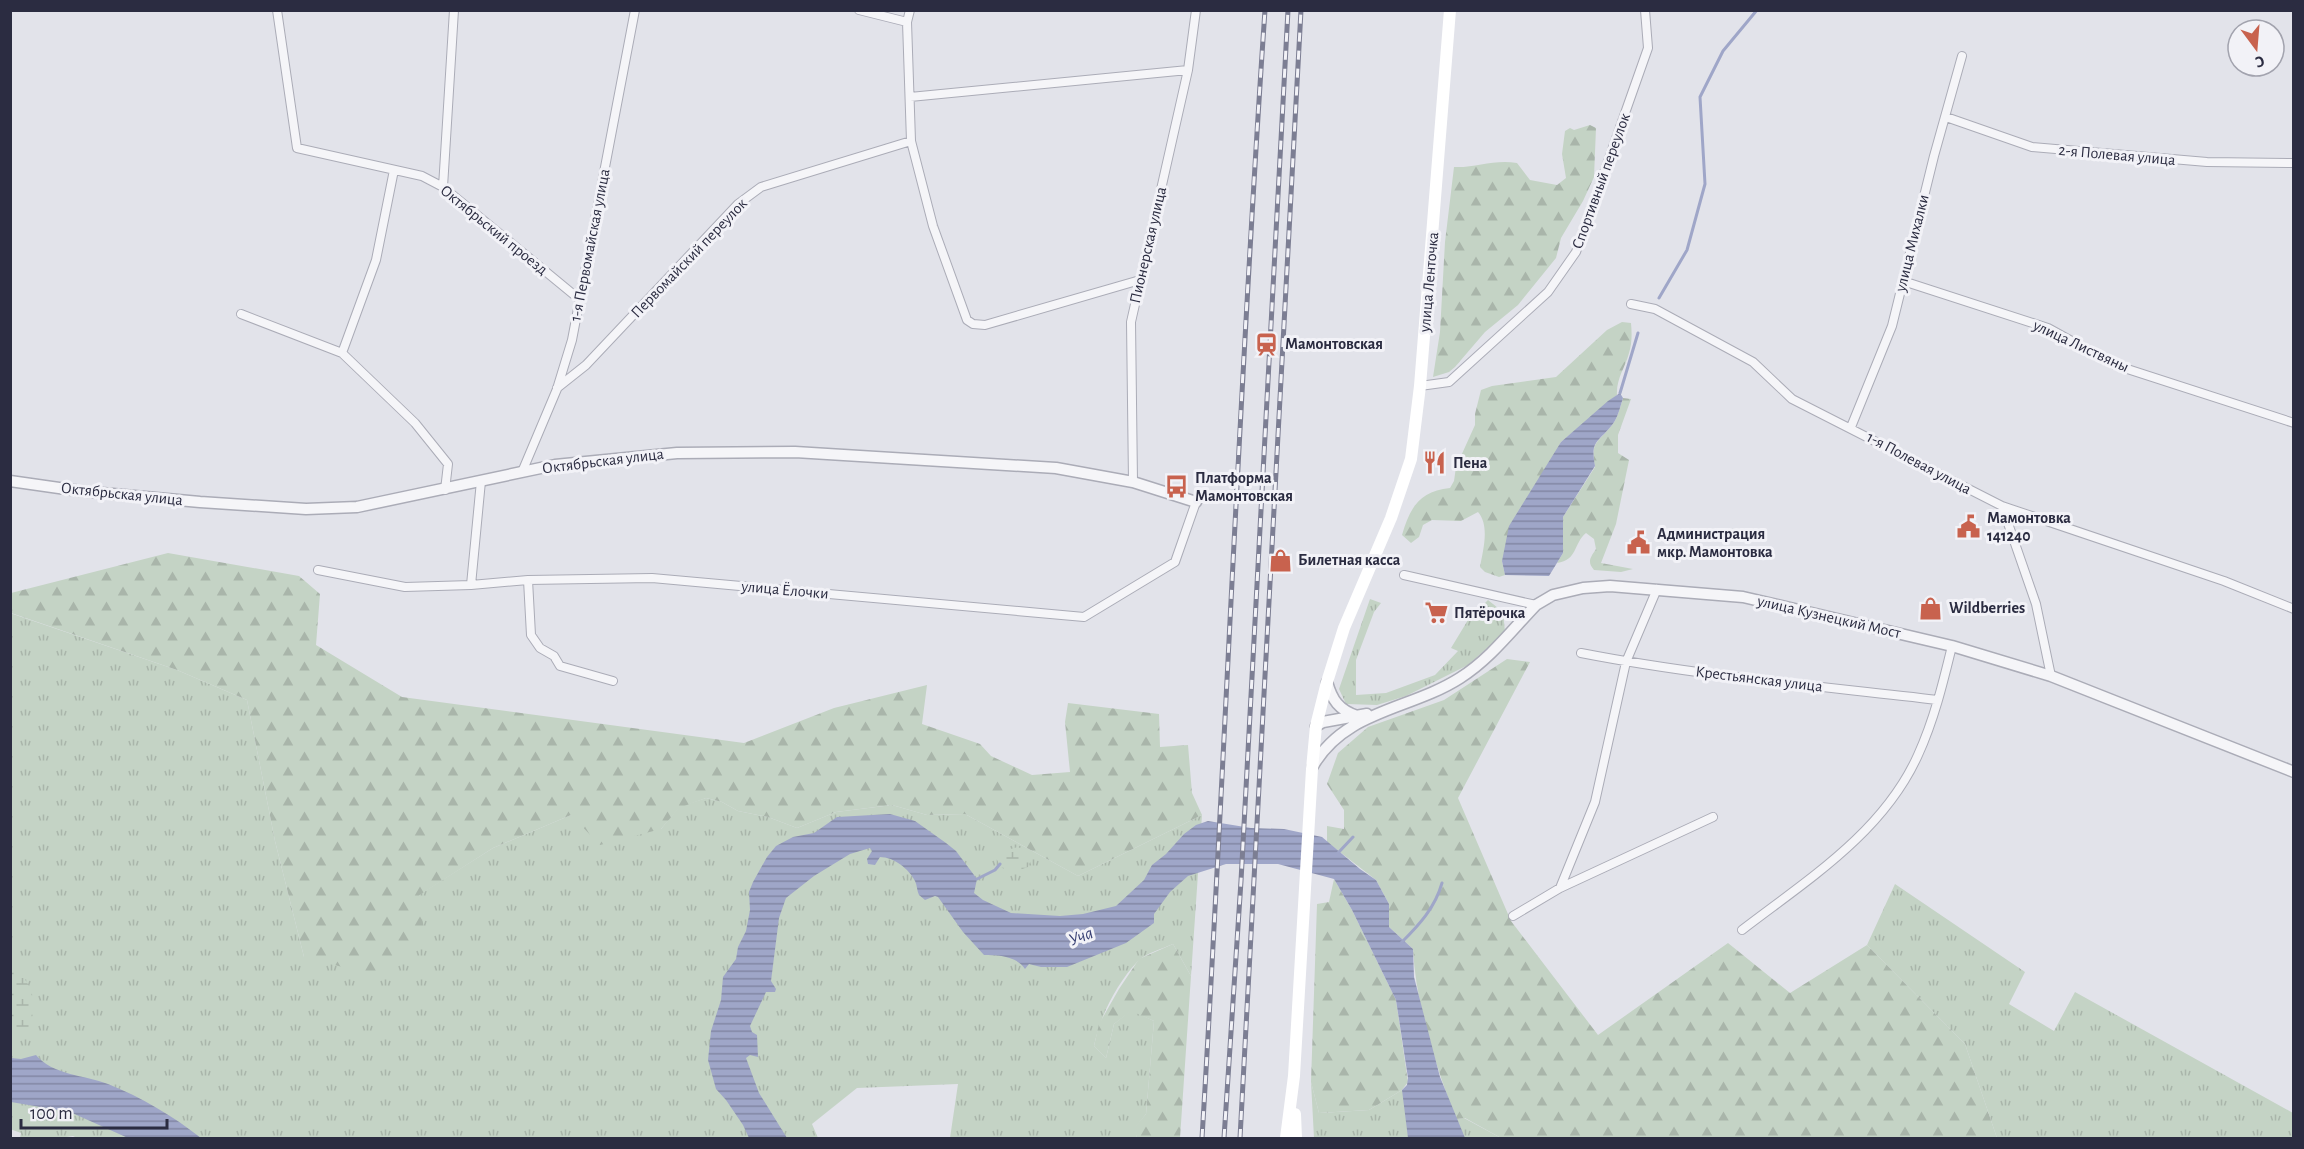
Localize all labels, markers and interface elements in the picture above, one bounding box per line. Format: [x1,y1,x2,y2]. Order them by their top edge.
north arrow [2226,18,2286,78]
text: С [2253,53,2266,70]
street label: Спортивный переулок [1569,110,1634,251]
street label: 2-я Полевая улица [2058,142,2176,169]
street label: 1-я Первомайская улица [567,167,614,323]
street label: Октябрьский проезд [437,182,551,278]
street label: Пионерская улица [1127,185,1170,305]
street label: улица Михалки [1892,193,1933,294]
street label: Первомайский переулок [628,195,751,322]
street label: улица Ленточка [1417,231,1442,334]
street label: улица Листвяны [2029,316,2131,376]
station icon: Мамонтовская [1254,331,1280,357]
place label: Мамонтовская [1285,336,1383,352]
street label: 1-я Полевая улица [1864,429,1974,498]
street label: Октябрьская улица [541,446,665,477]
restaurant icon: Пена [1422,450,1448,476]
place label: Пена [1453,455,1488,471]
place label: Платформа Мамонтовская [1195,470,1293,504]
bus stop icon: Платформа Мамонтовская [1164,474,1190,500]
street label: Октябрьская улица [60,480,184,509]
place label: Мамонтовка 141240 [1987,510,2071,544]
public building icon: Мамонтовка 141240 [1956,514,1982,540]
place label: Администрация мкр. Мамонтовка [1657,526,1773,560]
public building icon: Администрация мкр. Мамонтовка [1626,530,1652,556]
shop icon: Билетная касса [1267,547,1293,573]
place label: Билетная касса [1298,552,1401,568]
street label: улица Ёлочки [740,576,829,603]
street label: улица Кузнецкий Мост [1755,592,1902,642]
shop icon: Wildberries [1918,595,1944,621]
supermarket icon: Пятёрочка [1423,600,1449,626]
place label: Wildberries [1949,600,2025,616]
place label: Пятёрочка [1454,605,1526,621]
street label: Крестьянская улица [1694,663,1823,696]
water label: Уча [1066,924,1096,950]
scale bar [21,1092,166,1130]
text: 100 m [30,1105,73,1123]

